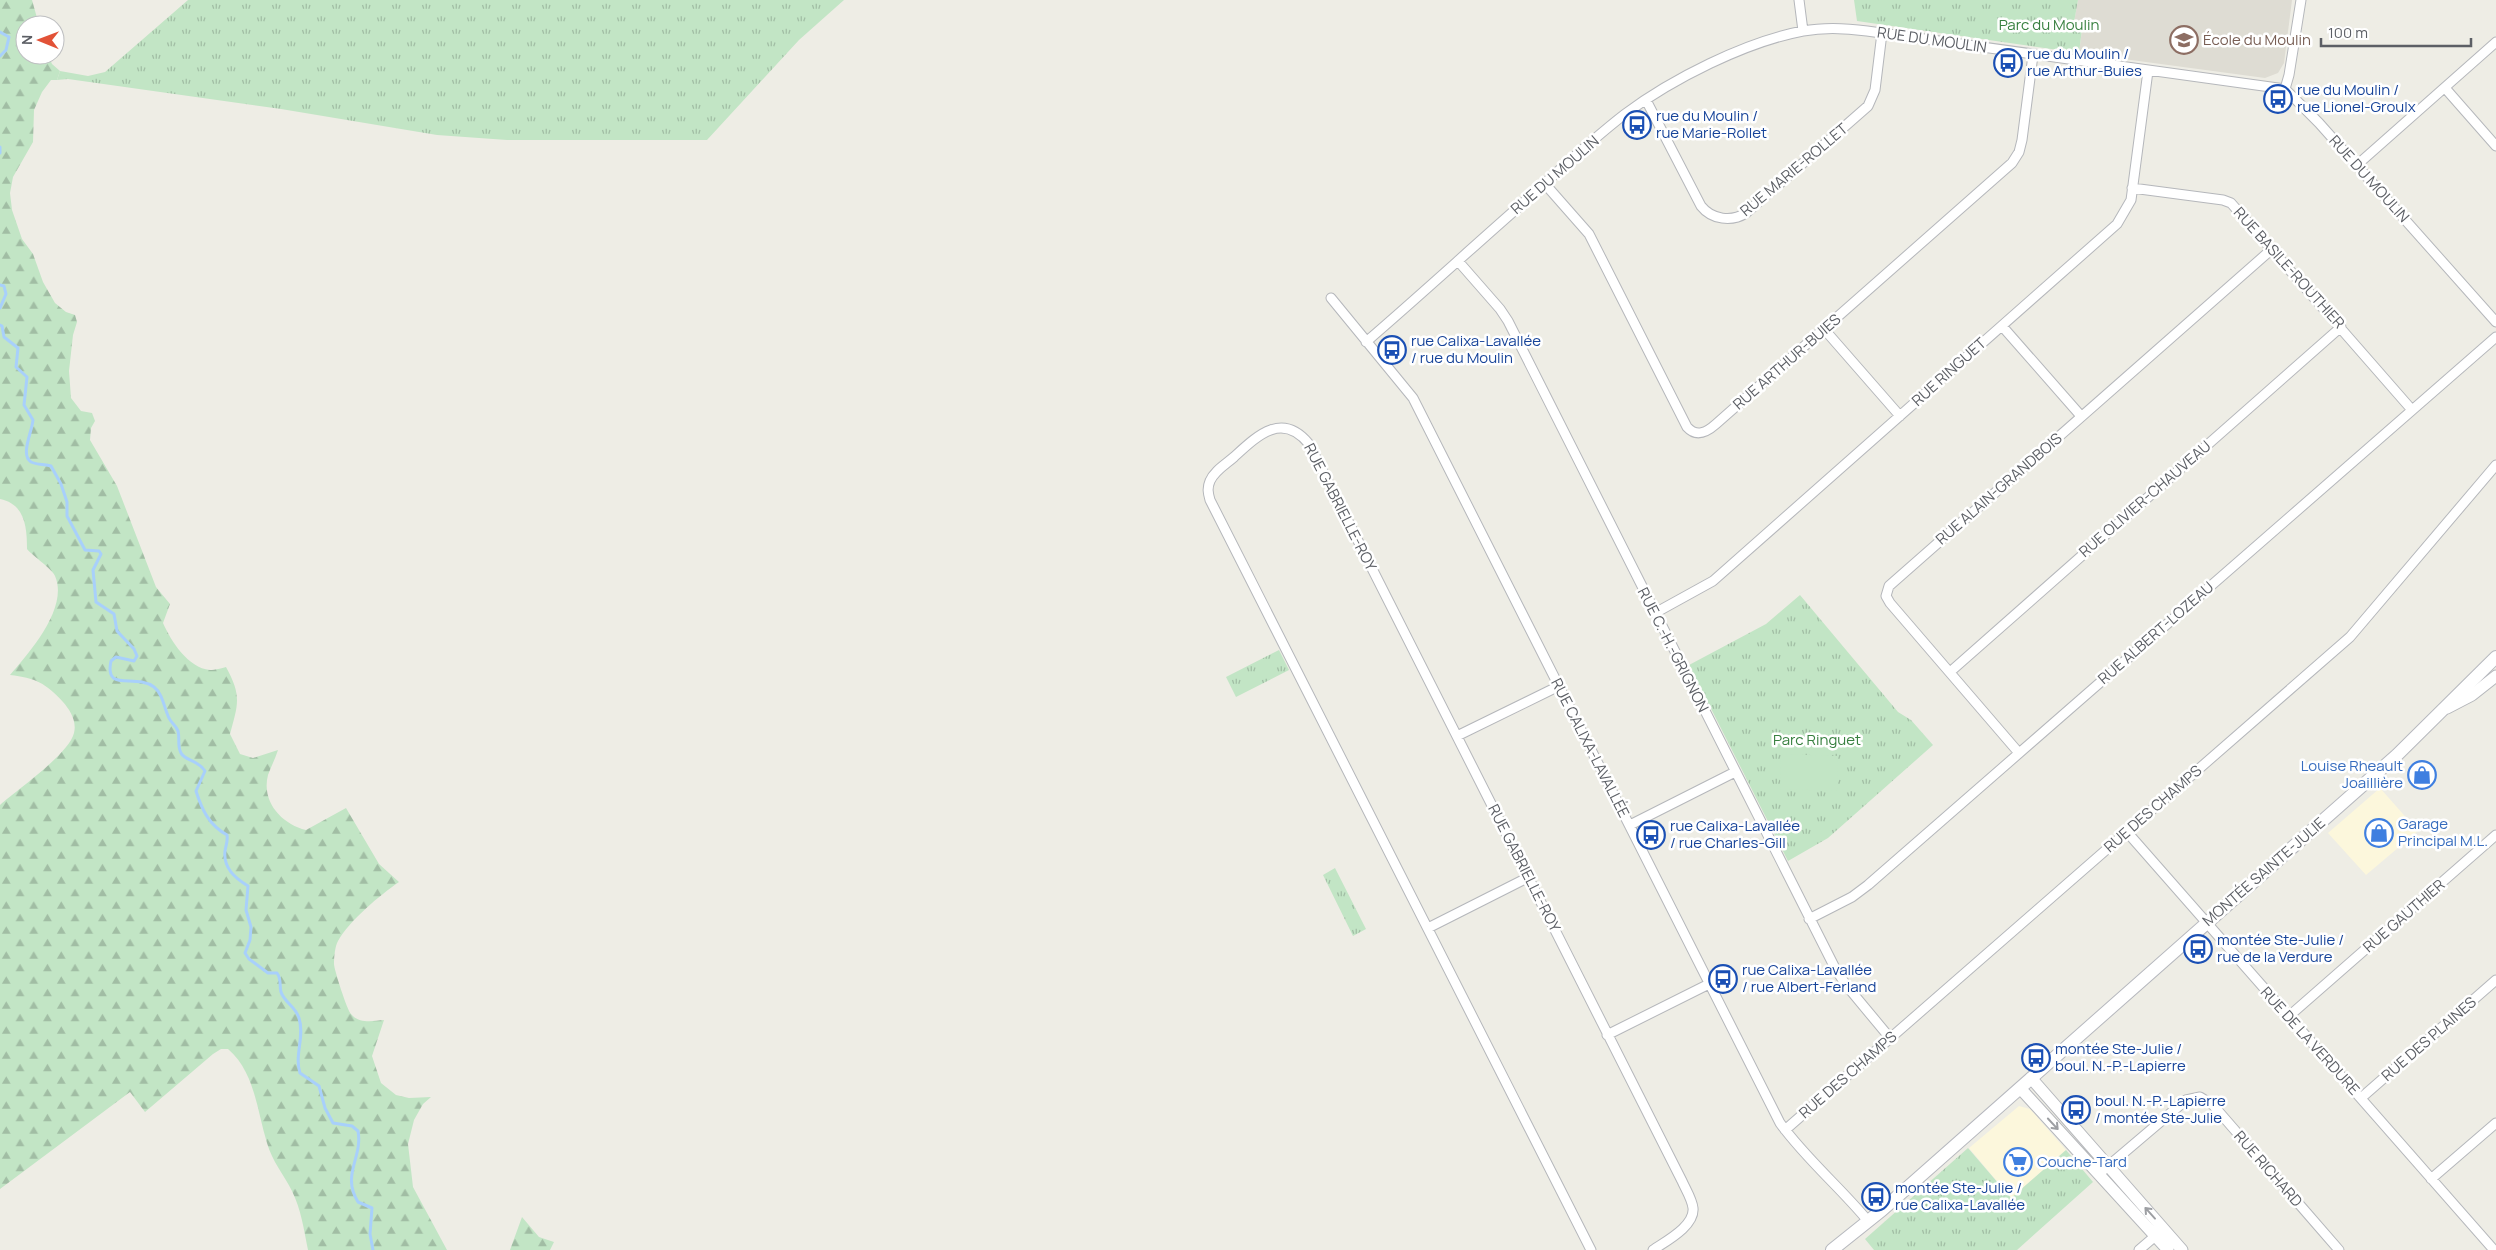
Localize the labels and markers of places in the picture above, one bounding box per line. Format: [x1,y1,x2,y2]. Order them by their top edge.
school or university icon: École du Moulin [2169,25,2199,55]
place label: École du Moulin [2203,29,2311,50]
place label: rue du Moulin / rue Arthur-Buies [2027,43,2142,81]
bus stop icon: rue du Moulin / rue Arthur-Buies [1993,48,2023,78]
place label: rue du Moulin / rue Lionel-Groulx [2297,79,2416,117]
bus stop icon: rue du Moulin / rue Lionel-Groulx [2263,84,2293,114]
place label: rue du Moulin / rue Marie-Rollet [1656,105,1767,143]
bus stop icon: rue du Moulin / rue Marie-Rollet [1622,110,1652,140]
place label: rue Calixa-Lavallée / rue du Moulin [1411,330,1541,368]
bus stop icon: rue Calixa-Lavallée / rue du Moulin [1377,335,1407,365]
place label: Louise Rheault Joaillière [2301,755,2403,793]
shop icon: Louise Rheault Joaillière [2407,760,2437,790]
place label: Garage Principal M.L. [2398,813,2488,851]
place label: rue Calixa-Lavallée / rue Charles-Gill [1670,815,1800,853]
shop icon: Garage Principal M.L. [2364,818,2394,848]
bus stop icon: rue Calixa-Lavallée / rue Charles-Gill [1636,820,1666,850]
place label: montée Ste-Julie / rue de la Verdure [2217,929,2344,967]
bus stop icon: montée Ste-Julie / rue de la Verdure [2183,934,2213,964]
place label: rue Calixa-Lavallée / rue Albert-Ferland [1742,959,1876,997]
bus stop icon: rue Calixa-Lavallée / rue Albert-Ferland [1708,964,1738,994]
place label: montée Ste-Julie / boul. N.-P.-Lapierre [2055,1038,2186,1076]
bus stop icon: montée Ste-Julie / boul. N.-P.-Lapierre [2021,1043,2051,1073]
place label: boul. N.-P.-Lapierre / montée Ste-Julie [2095,1090,2226,1128]
bus stop icon: boul. N.-P.-Lapierre / montée Ste-Julie [2061,1095,2091,1125]
supermarket icon: Couche-Tard [2003,1147,2033,1177]
place label: Couche-Tard [2037,1151,2127,1172]
place label: montée Ste-Julie / rue Calixa-Lavallée [1895,1177,2025,1215]
bus stop icon: montée Ste-Julie / rue Calixa-Lavallée [1861,1182,1891,1212]

